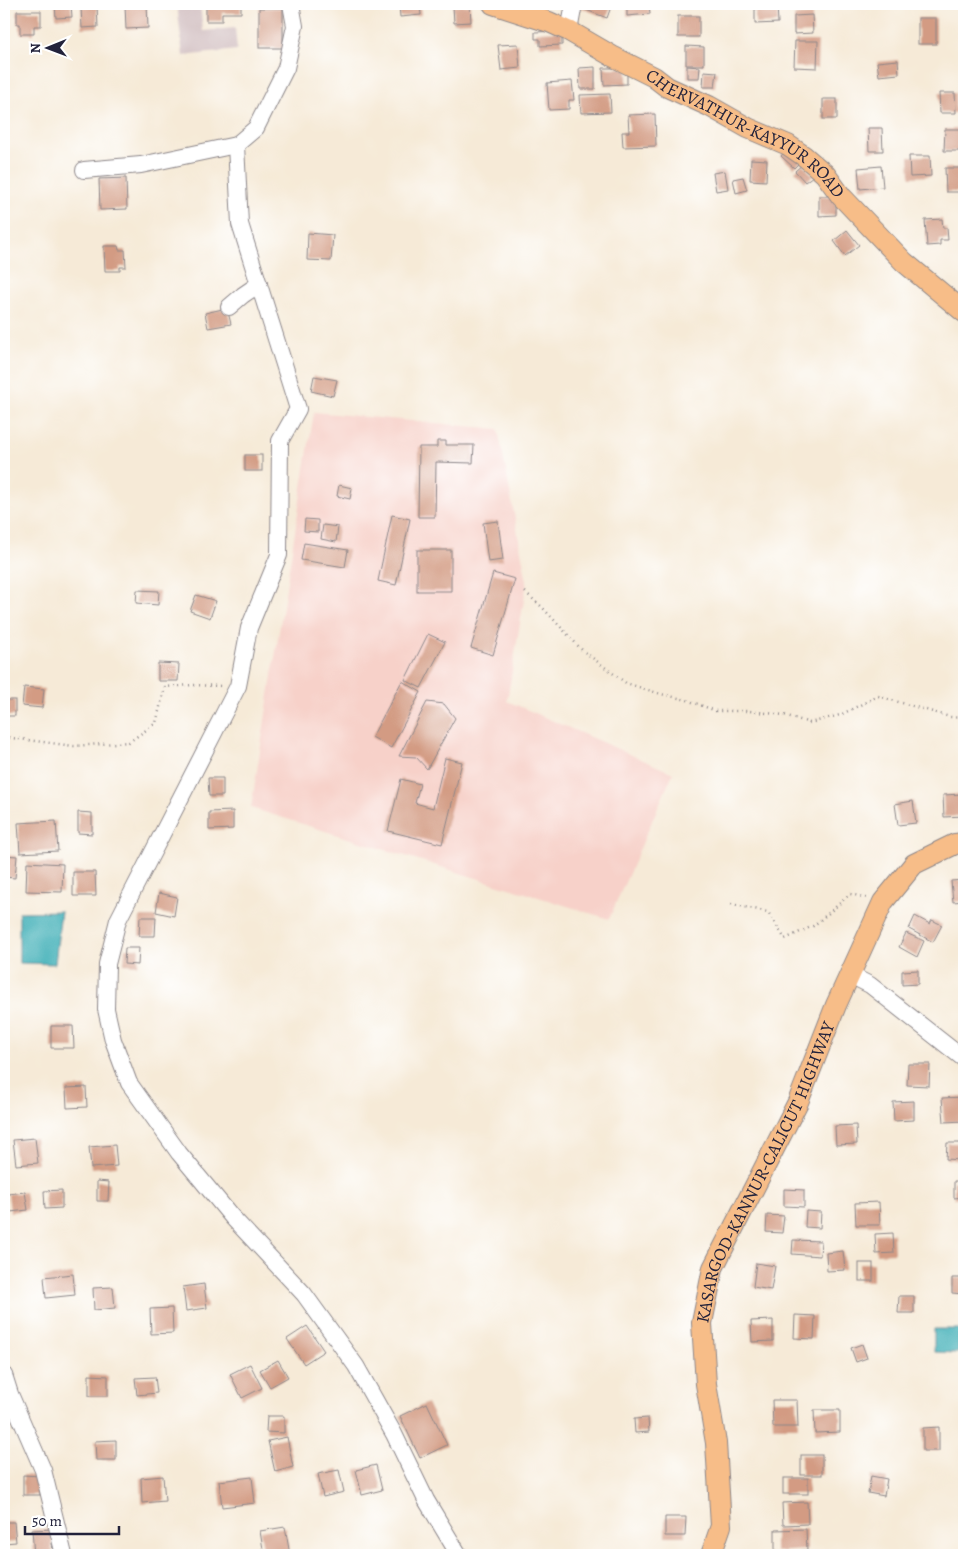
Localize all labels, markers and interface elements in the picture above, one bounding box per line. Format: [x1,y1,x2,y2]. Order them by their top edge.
north arrow [22,22,72,72]
text: N [26,43,45,53]
street label: CHERVATHUR-KAYYUR ROAD [642,63,850,203]
street label: KASARGOD-KANNUR-CALICUT HIGHWAY [690,1017,841,1325]
scale bar [25,1504,119,1536]
text: 50 m [32,1511,62,1531]

